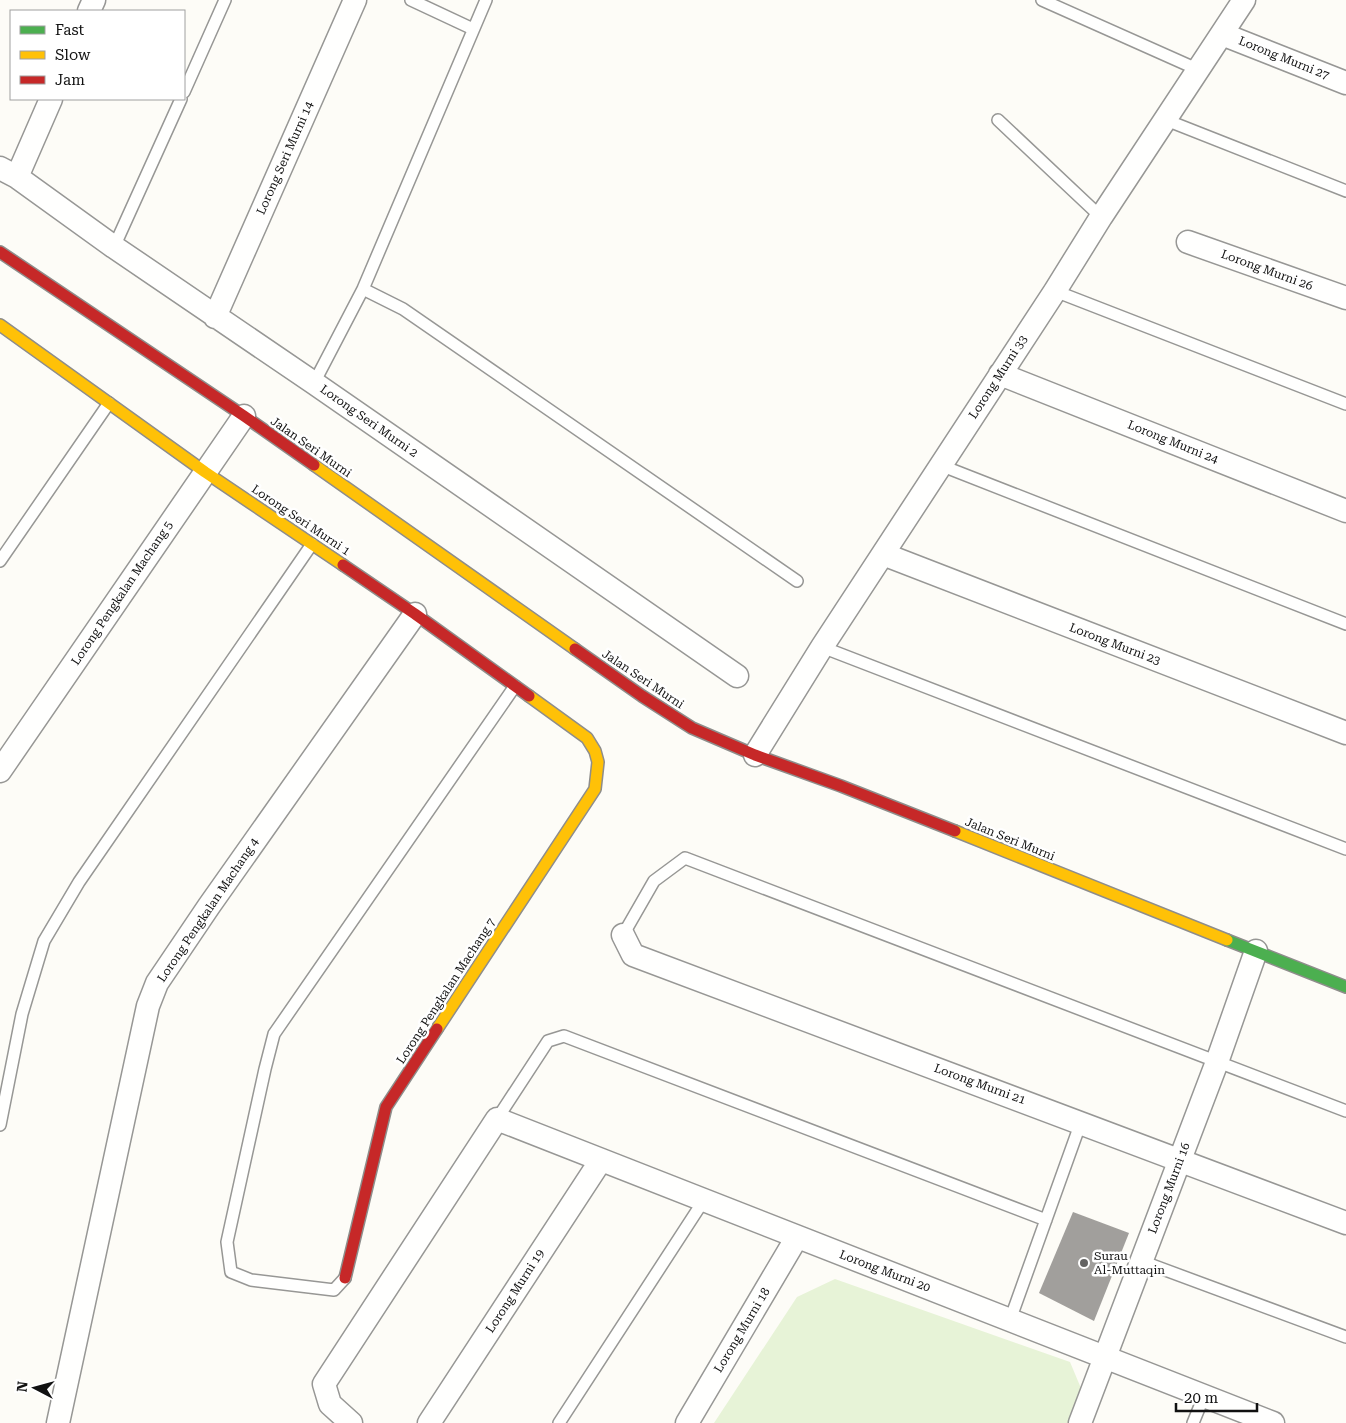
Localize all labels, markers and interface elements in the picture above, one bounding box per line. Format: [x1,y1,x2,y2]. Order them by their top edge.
legend [10,10,185,100]
text: Fast [55,21,85,39]
street label: Lorong Murni 27 [1237,33,1332,83]
text: Slow [55,46,91,64]
text: Jam [55,71,85,89]
street label: Lorong Seri Murni 14 [254,99,316,217]
street label: Lorong Murni 26 [1219,247,1315,293]
street label: Lorong Murni 33 [966,333,1030,421]
street label: Lorong Seri Murni 2 [318,382,421,460]
street label: Jalan Seri Murni [268,414,354,480]
street label: Lorong Murni 24 [1126,417,1221,467]
street label: Lorong Seri Murni 1 [249,482,353,558]
street label: Lorong Pengkalan Machang 5 [68,518,176,668]
street label: Lorong Murni 23 [1067,620,1163,668]
street label: Jalan Seri Murni [600,647,687,712]
street label: Jalan Seri Murni [963,815,1057,863]
street label: Lorong Pengkalan Machang 4 [154,835,262,985]
street label: Lorong Pengkalan Machang 7 [394,915,499,1066]
street label: Lorong Murni 21 [932,1061,1028,1107]
street label: Lorong Murni 16 [1145,1140,1193,1236]
street label: Lorong Murni 19 [483,1247,547,1335]
street label: Lorong Murni 20 [837,1247,933,1295]
place label: Surau Al-Muttaqin [1094,1249,1165,1277]
marker: Surau Al-Muttaqin [1078,1257,1090,1269]
street label: Lorong Murni 18 [711,1285,773,1375]
north arrow [10,1363,60,1413]
text: N [14,1380,31,1393]
scale bar [1176,1380,1257,1412]
text: 20 m [1184,1389,1219,1407]

